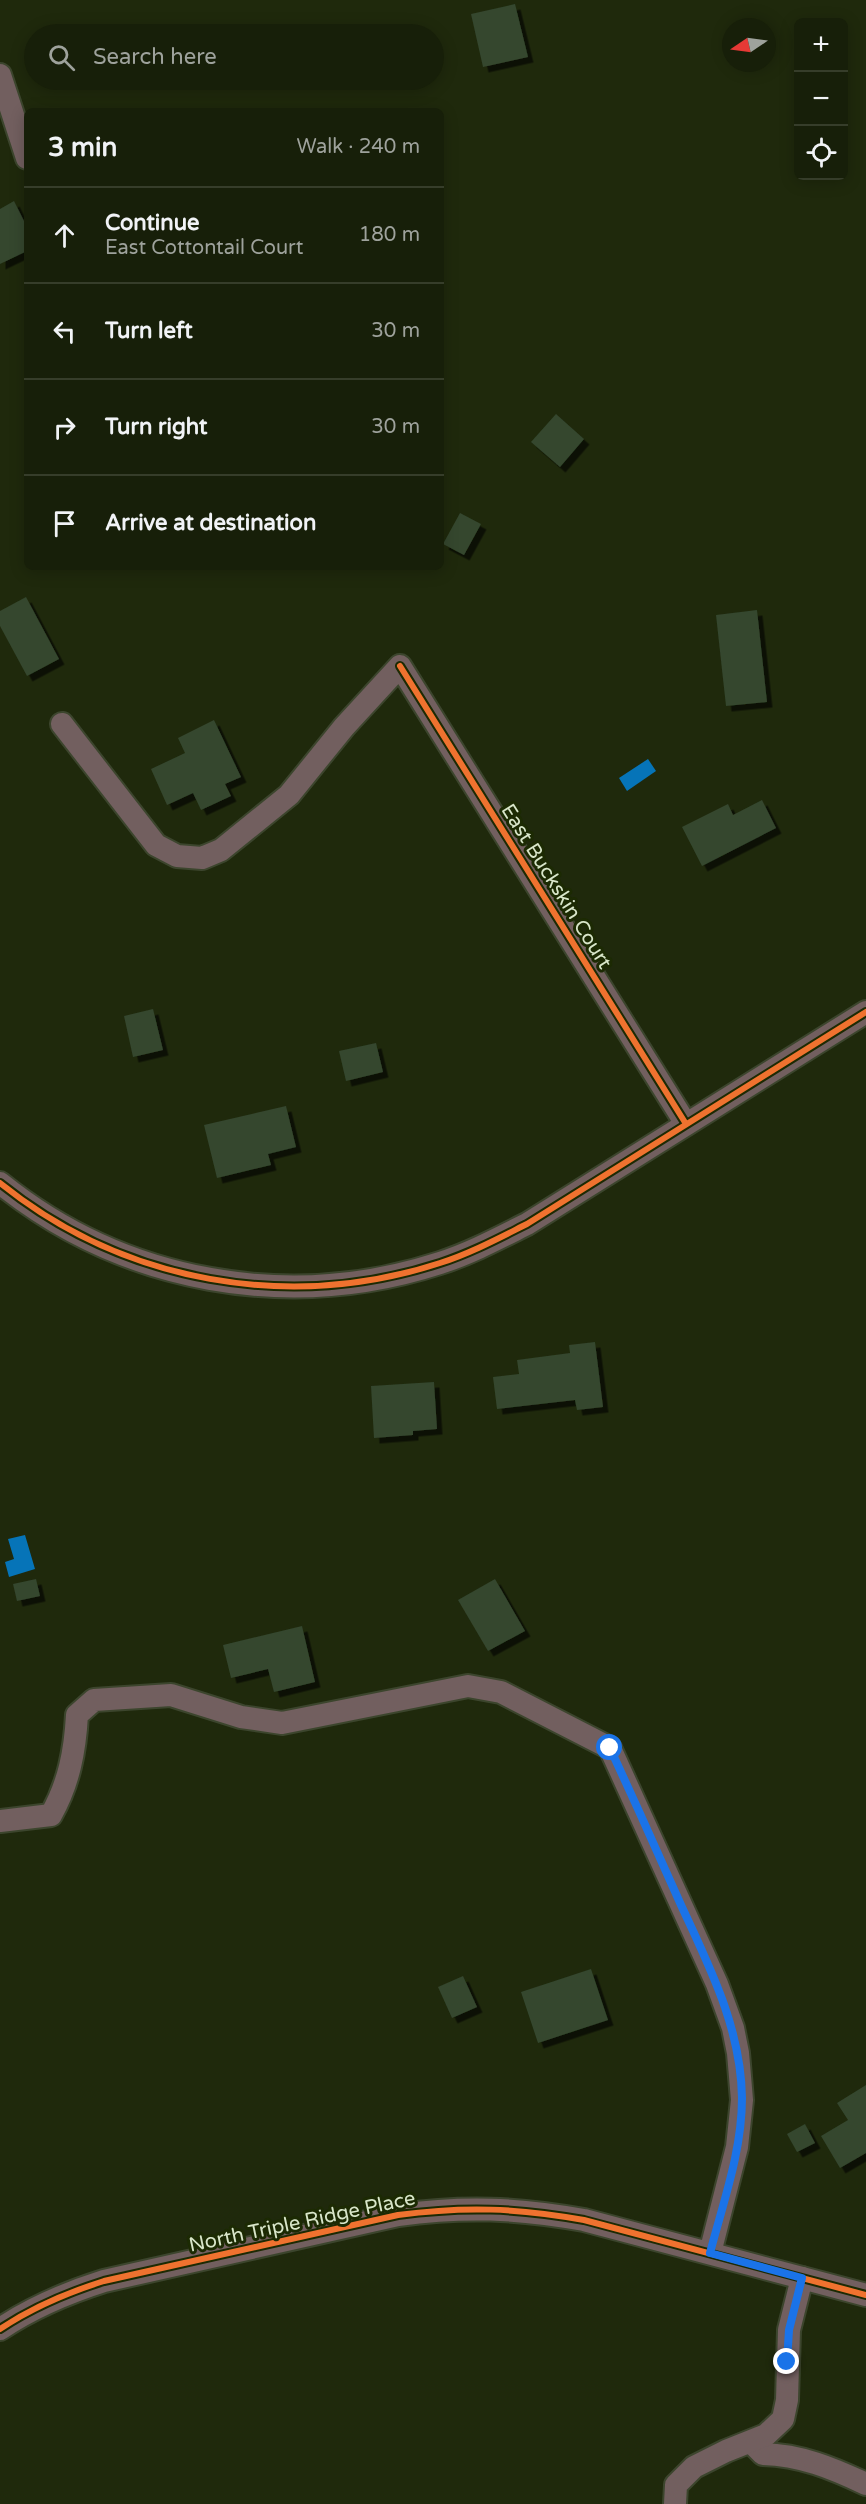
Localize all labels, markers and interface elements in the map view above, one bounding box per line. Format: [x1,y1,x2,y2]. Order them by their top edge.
north arrow [722,18,776,72]
map controls [794,18,848,180]
button: + [794,18,848,72]
search box [24,24,444,90]
icon: search [45,41,78,74]
text: Search here [93,44,217,70]
button: − [794,72,848,126]
button: locate [794,126,848,180]
text: 3 min [48,132,117,163]
text: Walk · 240 m [297,135,420,159]
text: Continue [105,210,200,236]
icon: ahead [48,219,81,252]
text: 180 m [359,223,420,247]
text: East Cottontail Court [105,236,303,260]
icon: left [48,315,81,348]
text: Turn left [105,318,193,344]
text: 30 m [371,319,420,343]
icon: right [48,411,81,444]
text: Turn right [105,414,207,440]
text: 30 m [371,415,420,439]
icon: arrive [48,507,81,540]
text: Arrive at destination [105,510,316,536]
street label: East Buckskin Court [496,800,617,974]
route start [596,1734,622,1760]
street label: North Triple Ridge Place [187,2186,418,2258]
route end [773,2348,799,2374]

